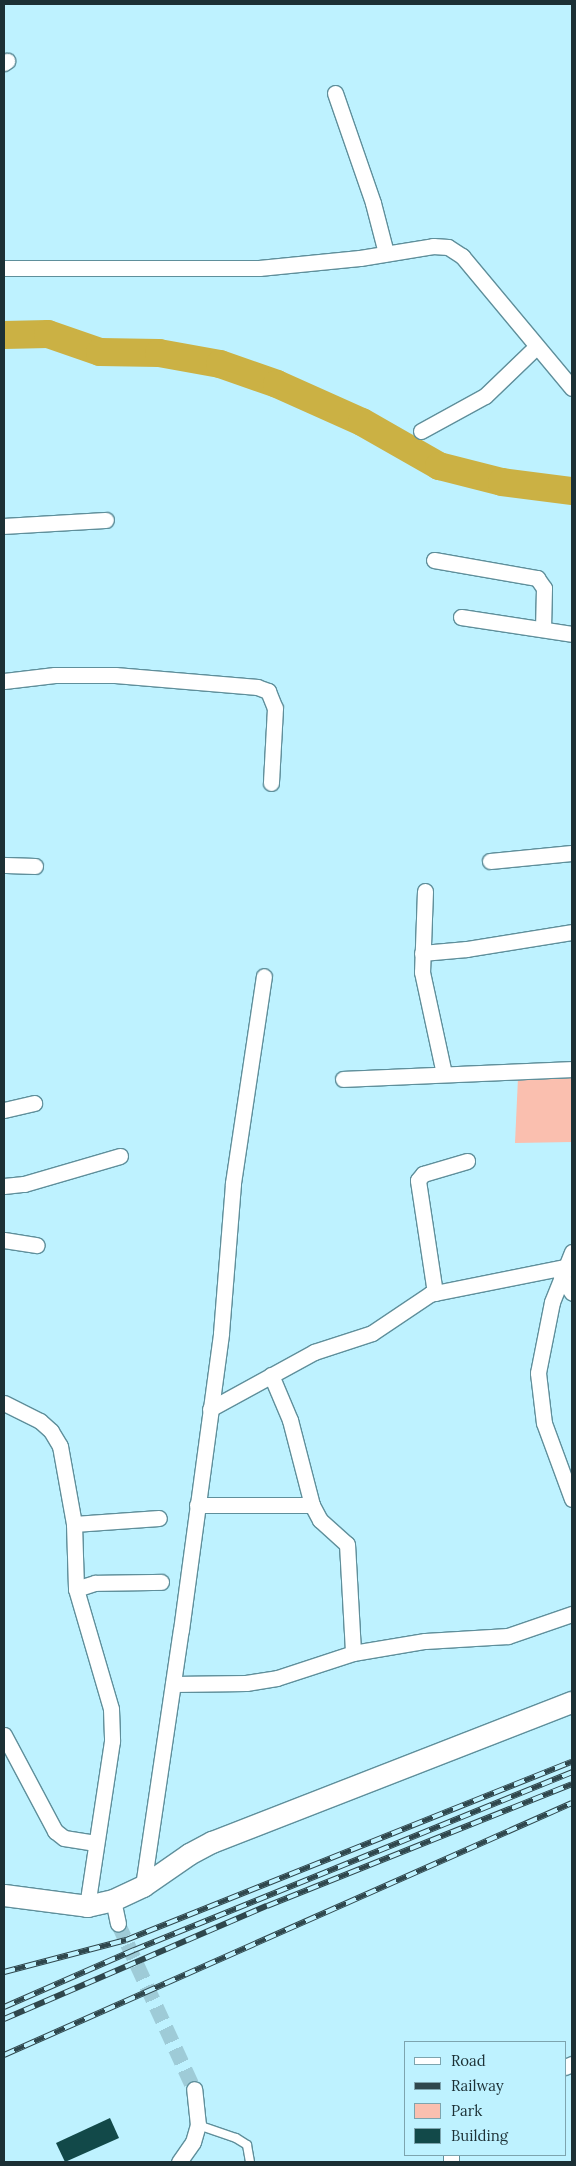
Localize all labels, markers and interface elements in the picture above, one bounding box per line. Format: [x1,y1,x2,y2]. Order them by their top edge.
legend [404,2041,566,2156]
text: Road [451,2051,486,2070]
text: Railway [451,2076,504,2095]
text: Park [451,2101,482,2120]
text: Building [451,2126,508,2145]

